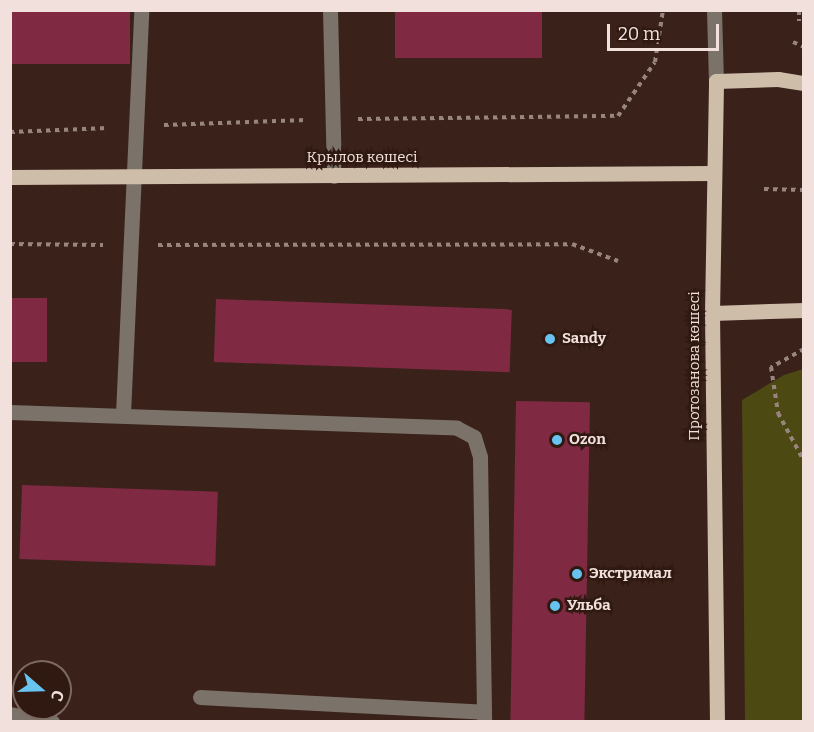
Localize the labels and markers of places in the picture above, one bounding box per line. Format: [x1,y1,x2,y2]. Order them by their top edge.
place label: Sandy [562,330,606,348]
marker: Sandy [543,332,557,346]
place label: Ozon [569,431,606,449]
marker: Ozon [550,433,564,447]
place label: Экстримал [589,565,672,583]
marker: Экстримал [570,567,584,581]
place label: Ульба [567,597,611,615]
marker: Ульба [548,599,562,613]

